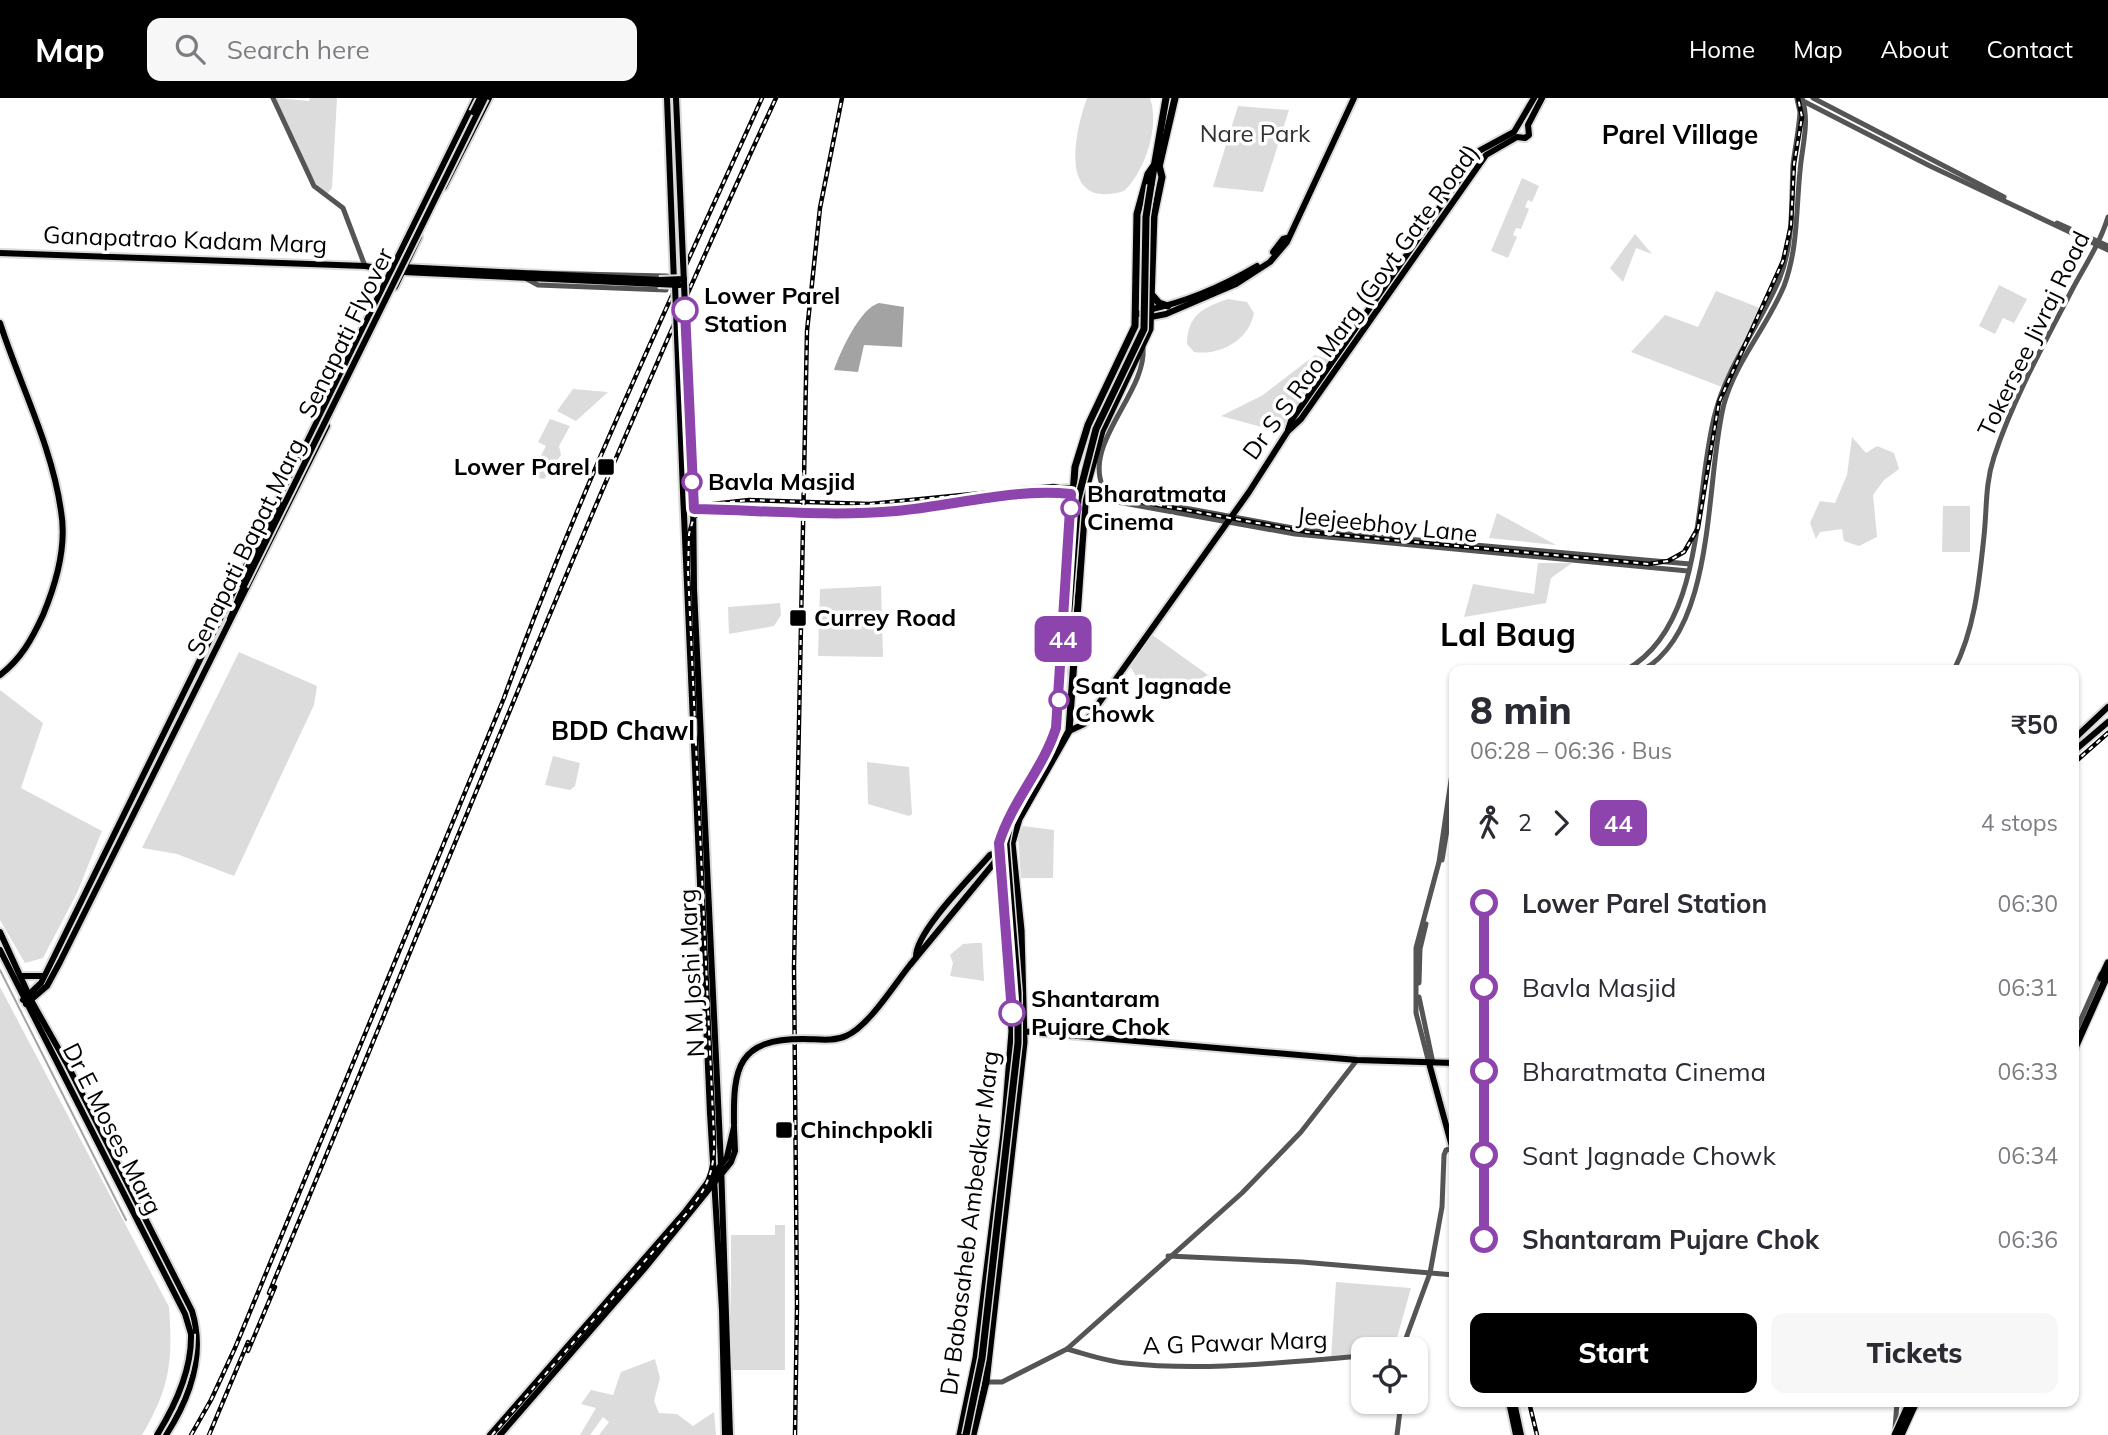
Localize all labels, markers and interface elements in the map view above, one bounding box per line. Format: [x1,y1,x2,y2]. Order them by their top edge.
search box [147,18,637,81]
text: Map [35,29,105,70]
icon: search [171,30,209,68]
text: Search here [227,33,370,66]
text: Home [1689,34,1755,64]
text: Map [1793,34,1843,64]
text: About [1881,34,1949,64]
text: Contact [1987,34,2073,64]
park label: Nare Park [1200,118,1311,148]
district label: Parel Village [1602,118,1758,151]
street label: Dr S S Rao Marg (Govt Gate Road) [1236,138,1485,465]
street label: Ganapatrao Kadam Marg [42,219,328,259]
street label: Tokersee Jivraj Road [1970,226,2096,441]
street label: Senapati Flyover [291,242,399,422]
place label: Lower Parel Station [704,280,840,338]
marker: Lower Parel Station [672,297,698,323]
street label: Senapati Bapat Marg [179,433,311,660]
place label: Lower Parel [454,451,590,481]
marker: Lower Parel [596,457,616,477]
place label: Bavla Masjid [708,466,855,496]
marker: Bavla Masjid [682,472,702,492]
place label: Bharatmata Cinema [1087,478,1227,536]
marker: Bharatmata Cinema [1061,498,1081,518]
street label: Jeejeebhoy Lane [1295,500,1479,548]
place label: Currey Road [814,602,956,632]
marker: Currey Road [788,608,808,628]
district label: Lal Baug [1440,614,1576,654]
line badge: 44 [1032,616,1094,662]
text: 44 [1049,624,1077,654]
place label: Sant Jagnade Chowk [1075,670,1231,728]
text: 8 min [1470,686,1572,734]
marker: Sant Jagnade Chowk [1049,690,1069,710]
text: ₹50 [2011,708,2058,741]
district label: BDD Chawl [551,714,695,747]
text: 06:28 – 06:36 · Bus [1470,736,1672,765]
icon: walk [1470,804,1508,842]
icon: forward [1542,804,1580,842]
text: 2 [1518,808,1532,837]
text: 44 [1604,808,1633,838]
text: 4 stops [1981,808,2058,837]
text: Lower Parel Station [1522,887,1767,920]
street label: N M Joshi Marg [672,888,710,1058]
text: 06:30 [1998,889,2058,918]
text: Bavla Masjid [1522,971,1676,1004]
text: 06:31 [1998,973,2058,1002]
place label: Shantaram Pujare Chok [1031,983,1170,1041]
marker: Shantaram Pujare Chok [999,1000,1025,1026]
street label: Dr E Moses Marg [57,1038,169,1219]
street label: Dr Babasaheb Ambedkar Marg [933,1049,1005,1397]
text: Bharatmata Cinema [1522,1055,1766,1088]
text: 06:33 [1998,1057,2058,1086]
place label: Chinchpokli [800,1114,933,1144]
marker: Chinchpokli [774,1120,794,1140]
text: Sant Jagnade Chowk [1522,1139,1776,1172]
text: 06:34 [1998,1141,2058,1170]
text: Shantaram Pujare Chok [1522,1223,1819,1256]
text: 06:36 [1998,1225,2058,1254]
button: Start [1470,1313,1757,1393]
button: Tickets [1771,1313,2058,1393]
street label: A G Pawar Marg [1142,1324,1328,1360]
map controls [1351,1337,1428,1414]
button: locate [1351,1337,1428,1414]

